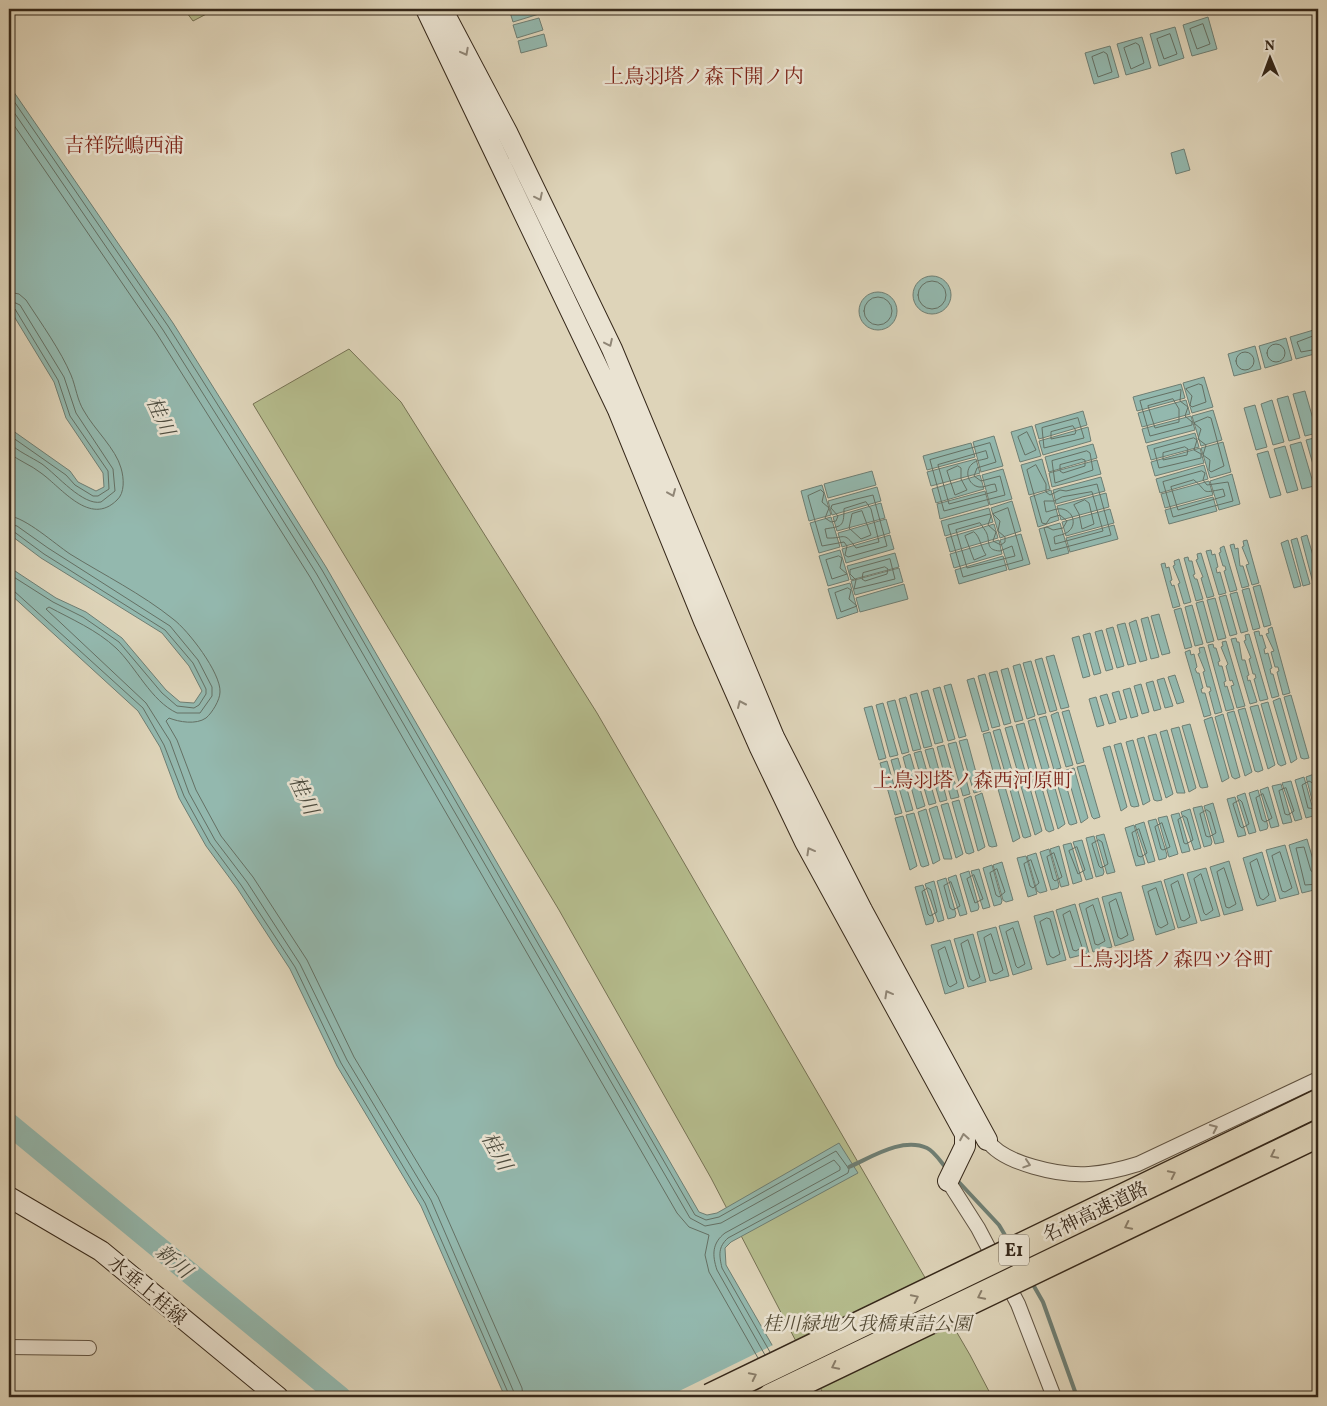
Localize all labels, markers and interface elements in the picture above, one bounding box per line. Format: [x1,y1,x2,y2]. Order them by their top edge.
north arrow [1244,32,1294,82]
text: N [1265,37,1275,56]
one-way arrow [459,47,469,56]
district label: 上鳥羽塔ノ森下開ノ内 [604,64,804,92]
district label: 吉祥院嶋西浦 [64,133,184,161]
one-way arrow [533,192,543,201]
one-way arrow [603,338,614,347]
water label: 桂川 [138,393,181,443]
one-way arrow [666,488,676,497]
one-way arrow [736,700,747,709]
district label: 上鳥羽塔ノ森西河原町 [873,768,1073,796]
water label: 桂川 [281,772,324,822]
one-way arrow [807,847,817,856]
district label: 上鳥羽塔ノ森四ツ谷町 [1073,947,1273,975]
one-way arrow [885,990,895,999]
one-way arrow [1209,1124,1218,1134]
water label: 桂川 [473,1128,518,1178]
one-way arrow [959,1133,969,1141]
one-way arrow [1270,1149,1279,1159]
one-way arrow [1023,1158,1031,1168]
one-way arrow [1167,1170,1176,1180]
street label: 名神高速道路 [1039,1176,1153,1249]
one-way arrow [1124,1219,1133,1230]
road number: E1 [999,1234,1029,1266]
water label: 新川 [148,1239,199,1287]
street label: 水垂上桂線 [102,1251,191,1332]
one-way arrow [978,1290,987,1300]
one-way arrow [910,1294,919,1304]
park label: 桂川緑地久我橋東詰公園 [762,1312,974,1338]
one-way arrow [831,1360,840,1371]
one-way arrow [748,1372,757,1382]

